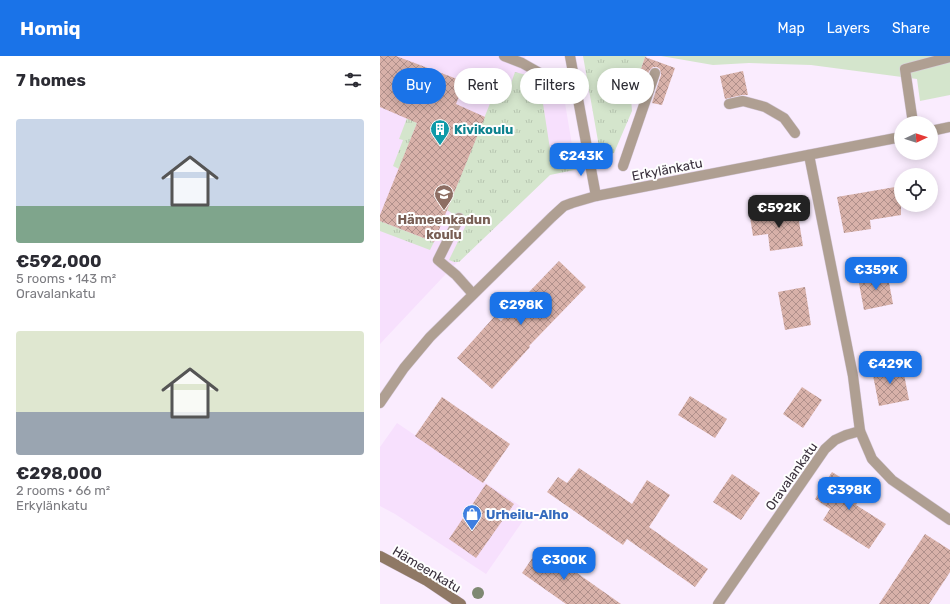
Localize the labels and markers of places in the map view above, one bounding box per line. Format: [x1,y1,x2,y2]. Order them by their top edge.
building icon: Kivikoulu [429,118,451,146]
place label: Kivikoulu [454,122,513,137]
pin: €243K [553,143,609,177]
school or university icon: Hämeenkadun koulu [433,183,455,211]
pin: €592K [751,195,807,229]
place label: Hämeenkadun koulu [397,212,491,242]
pin: €359K [848,257,904,291]
pin: €298K [493,292,549,326]
pin: €429K [862,351,918,385]
pin: €398K [821,477,877,511]
shop icon: Urheilu-Alho [461,503,483,531]
place label: Urheilu-Alho [486,507,569,522]
pin: €300K [536,547,592,581]

